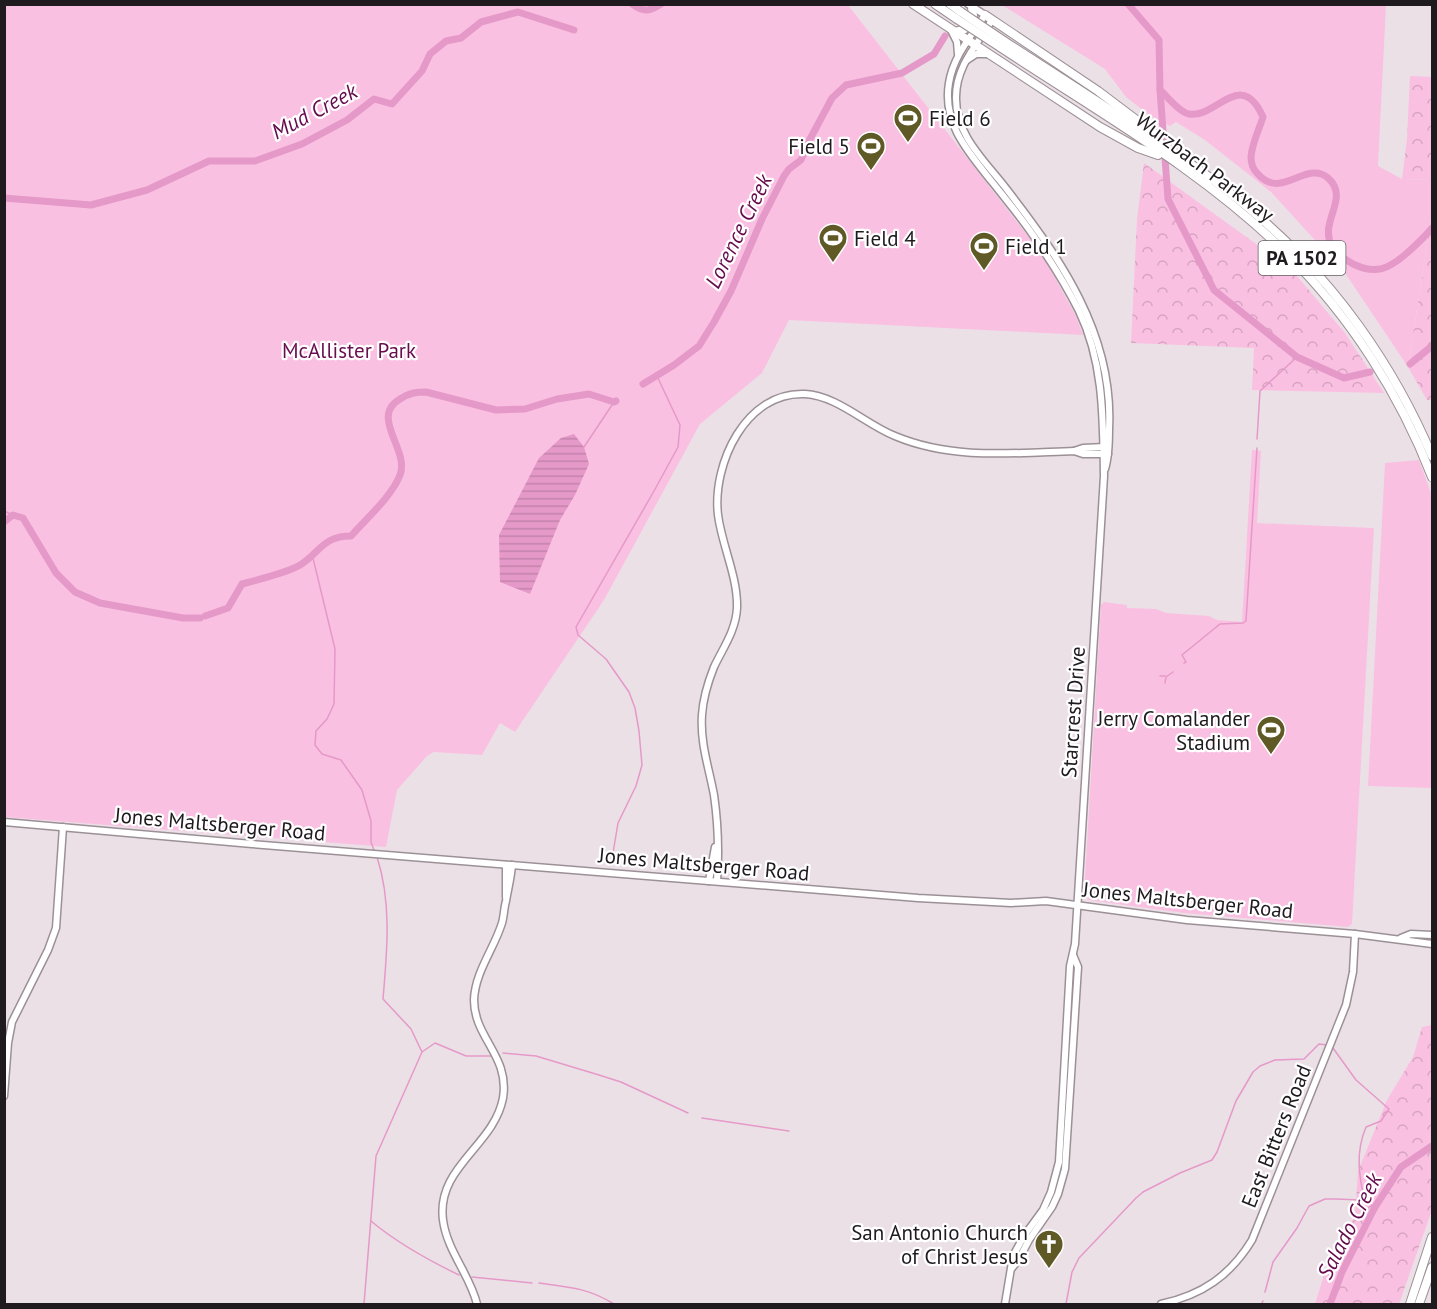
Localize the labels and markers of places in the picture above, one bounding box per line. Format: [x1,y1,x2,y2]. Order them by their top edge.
sports icon: Field 6 [892,102,924,144]
place label: Field 6 [929,105,991,132]
sports icon: Field 5 [855,130,887,172]
place label: Field 5 [788,133,850,160]
sports icon: Field 4 [817,222,849,264]
place label: Field 4 [854,225,916,252]
sports icon: Field 1 [968,230,1000,272]
place label: Field 1 [1005,233,1067,260]
place label: Jerry Comalander Stadium [1096,705,1250,756]
sports icon: Jerry Comalander Stadium [1255,714,1287,756]
place label: San Antonio Church of Christ Jesus [851,1219,1028,1270]
church icon: San Antonio Church of Christ Jesus [1033,1228,1065,1270]

